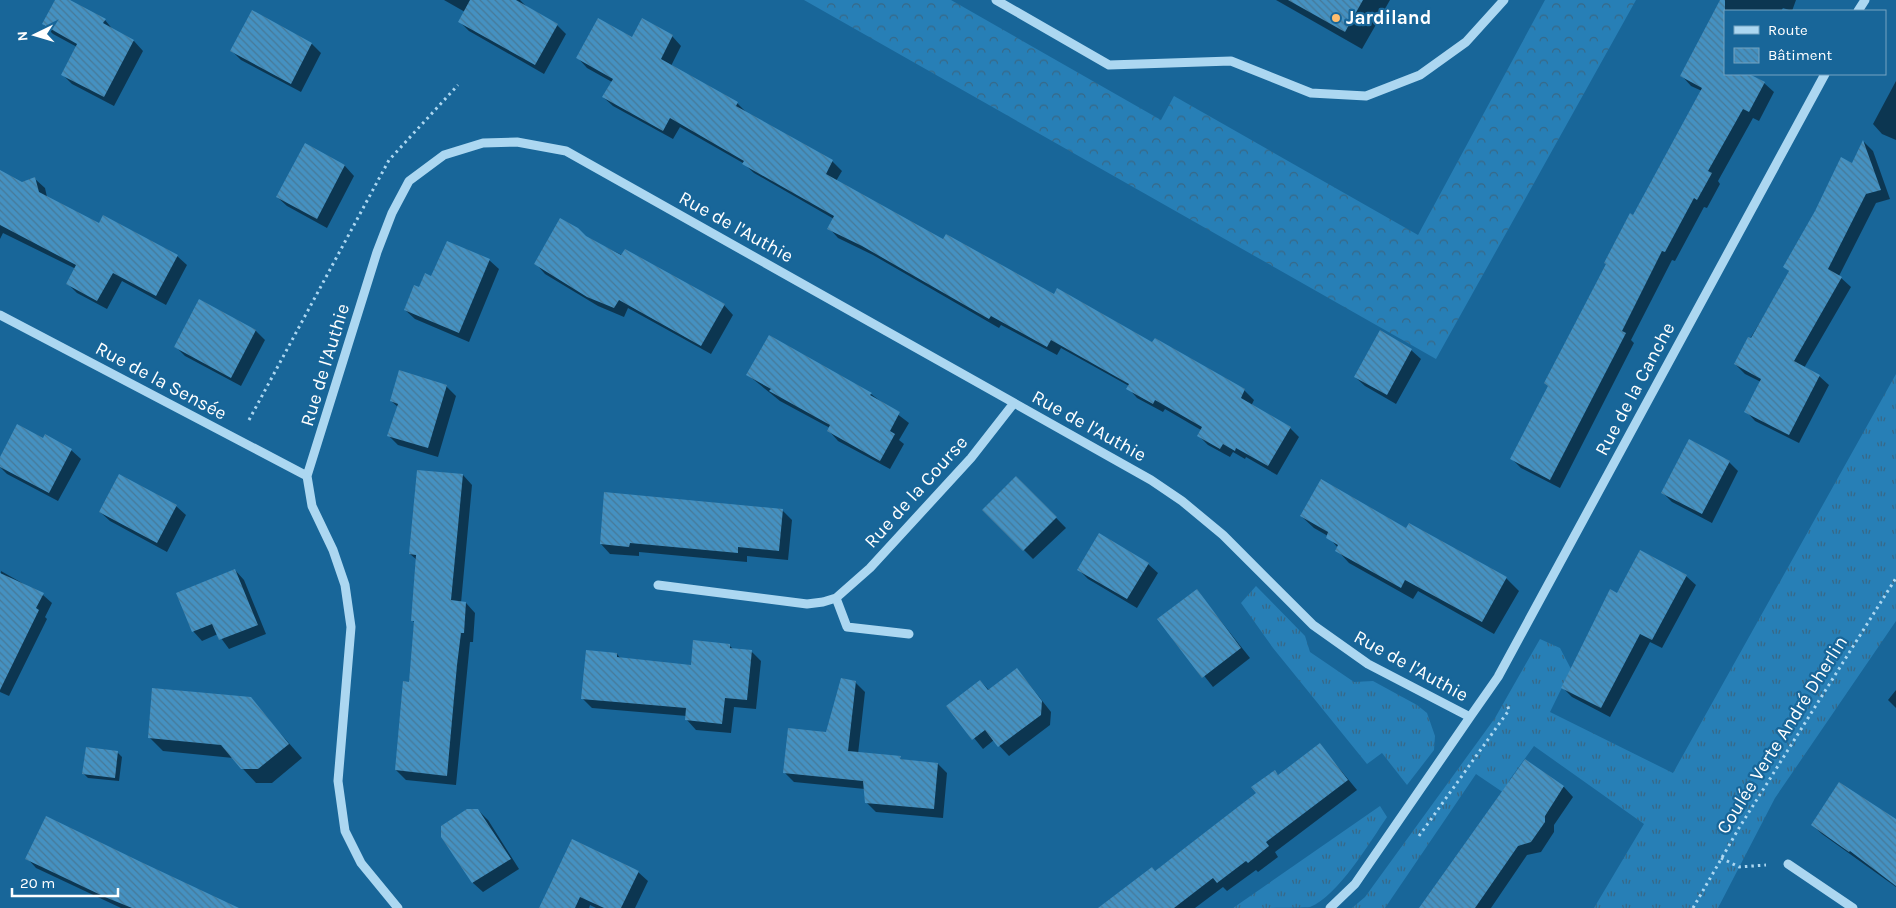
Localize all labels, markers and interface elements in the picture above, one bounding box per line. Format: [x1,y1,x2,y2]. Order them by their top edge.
place label: Jardiland [1346,7,1431,29]
north arrow [10,10,60,60]
legend [1724,10,1886,75]
marker: Jardiland [1330,12,1342,24]
text: Route [1768,21,1808,39]
text: N [14,30,31,42]
text: Bâtiment [1768,46,1832,64]
street label: Rue de l'Authie [675,187,797,267]
street label: Rue de l'Authie [296,301,354,429]
street label: Rue de la Canche [1591,319,1679,459]
street label: Rue de la Sensée [92,337,230,425]
street label: Rue de l'Authie [1028,386,1150,466]
street label: Rue de la Course [860,431,972,553]
street label: Rue de l'Authie [1350,626,1472,706]
street label: Coulée Verte André Dherlin [1712,632,1852,838]
scale bar [12,866,119,898]
text: 20 m [20,874,55,892]

